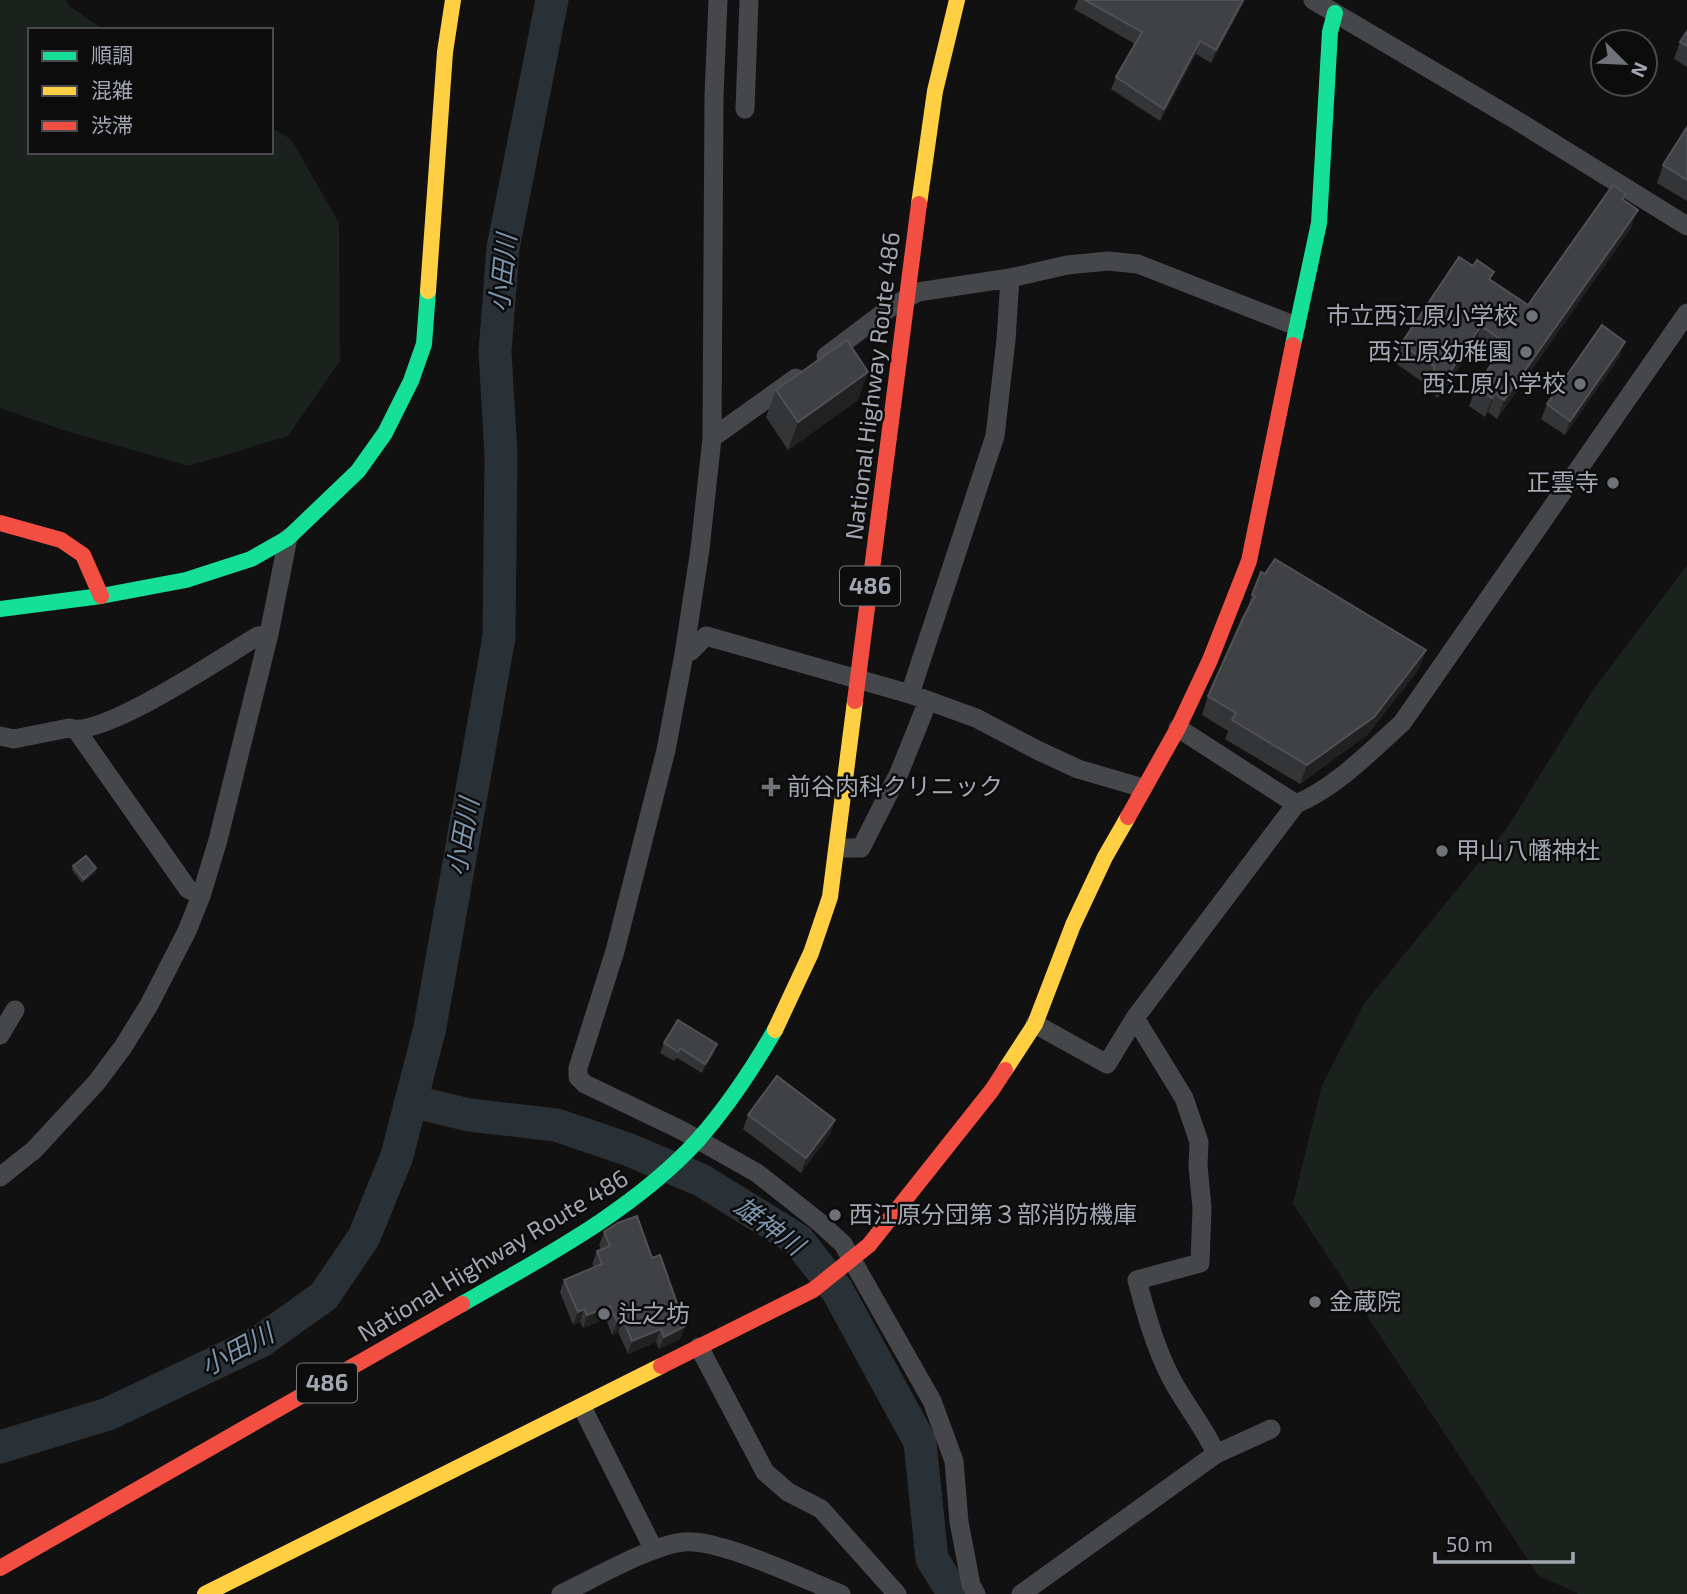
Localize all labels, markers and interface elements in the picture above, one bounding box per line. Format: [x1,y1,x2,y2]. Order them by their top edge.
legend [28,28,273,154]
north arrow [1589,28,1659,98]
text: 順調 [91,42,133,67]
text: N [1627,59,1653,81]
text: 混雑 [91,77,133,102]
text: 渋滞 [91,112,133,137]
water label: 小田川 [482,229,521,313]
street label: National Highway Route 486 [838,230,905,541]
place label: 市立西江原小学校 [1326,300,1518,329]
marker: 市立西江原小学校 [1524,308,1540,324]
place label: 西江原幼稚園 [1368,336,1512,365]
marker: 西江原幼稚園 [1518,344,1534,360]
place label: 西江原小学校 [1422,368,1566,397]
marker: 西江原小学校 [1572,376,1588,392]
place label: 正雲寺 [1527,467,1599,496]
marker: 正雲寺 [1605,475,1621,491]
road number: 486 [840,566,900,606]
place label: 前谷内科クリニック [787,771,1003,800]
marker: 前谷内科クリニック [761,777,781,797]
water label: 小田川 [439,793,484,878]
place label: 甲山八幡神社 [1456,835,1600,864]
marker: 甲山八幡神社 [1434,843,1450,859]
street label: National Highway Route 486 [352,1162,633,1347]
water label: 雄神川 [729,1189,813,1262]
place label: 西江原分団第３部消防機庫 [849,1199,1137,1228]
marker: 西江原分団第３部消防機庫 [827,1207,843,1223]
place label: 金蔵院 [1329,1286,1401,1315]
marker: 金蔵院 [1307,1294,1323,1310]
place label: 辻之坊 [618,1298,690,1327]
marker: 辻之坊 [596,1306,612,1322]
water label: 小田川 [195,1315,281,1381]
road number: 486 [297,1364,357,1402]
scale bar [1435,1520,1573,1564]
text: 50 m [1446,1531,1493,1556]

